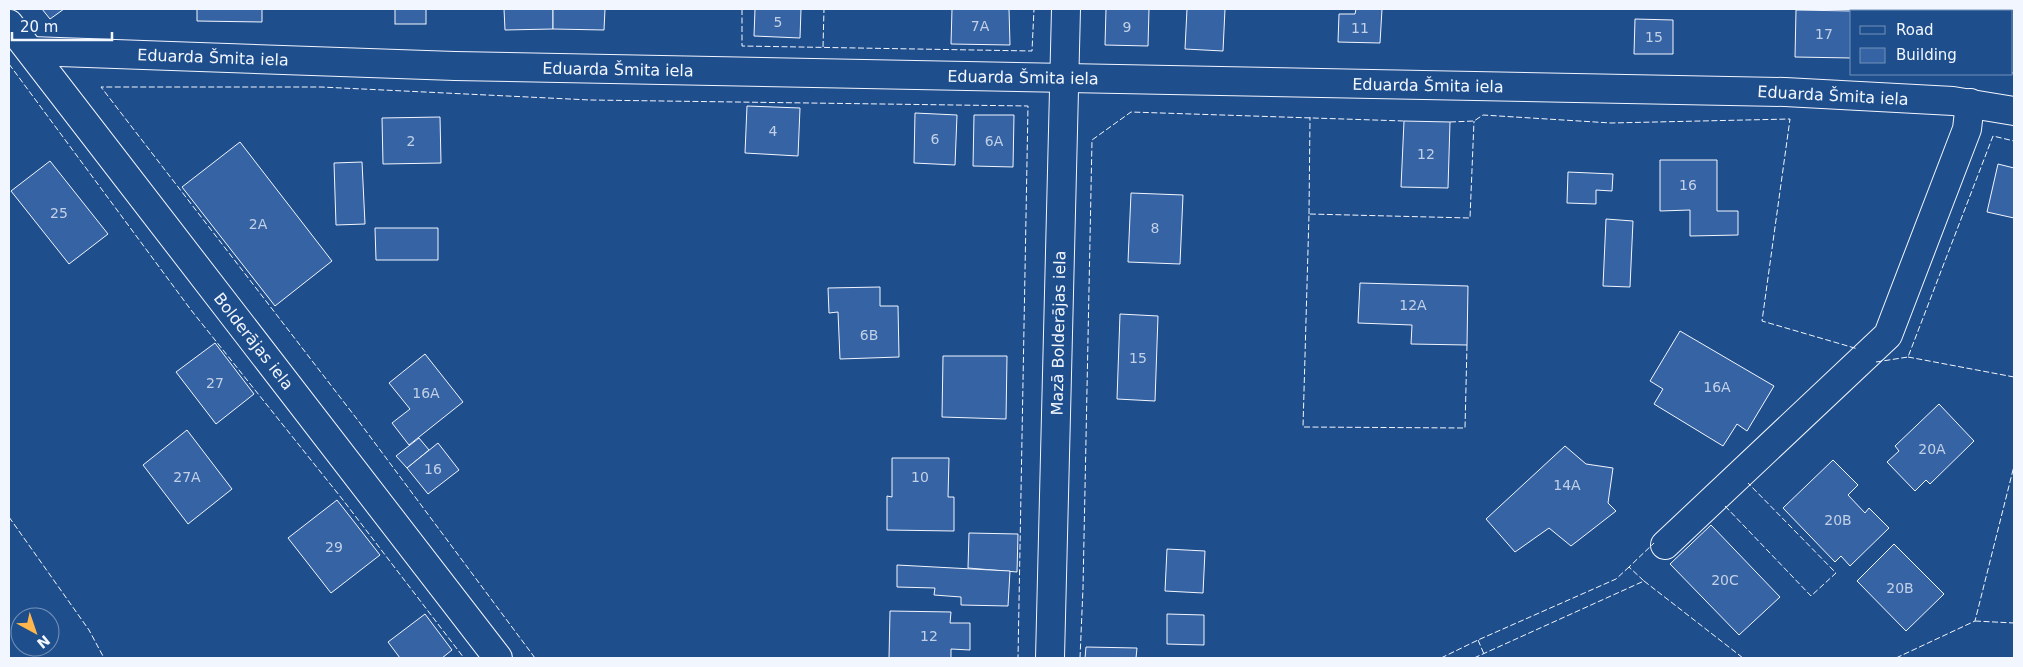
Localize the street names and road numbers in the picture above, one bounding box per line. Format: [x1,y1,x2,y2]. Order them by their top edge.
street label: Eduarda Šmita iela [137,45,289,70]
street label: Eduarda Šmita iela [542,59,694,80]
street label: Eduarda Šmita iela [947,67,1099,88]
street label: Eduarda Šmita iela [1352,75,1504,96]
street label: Eduarda Šmita iela [1757,82,1909,109]
street label: Mazā Bolderājas iela [1048,251,1069,416]
street label: Bolderājas iela [210,289,297,394]

